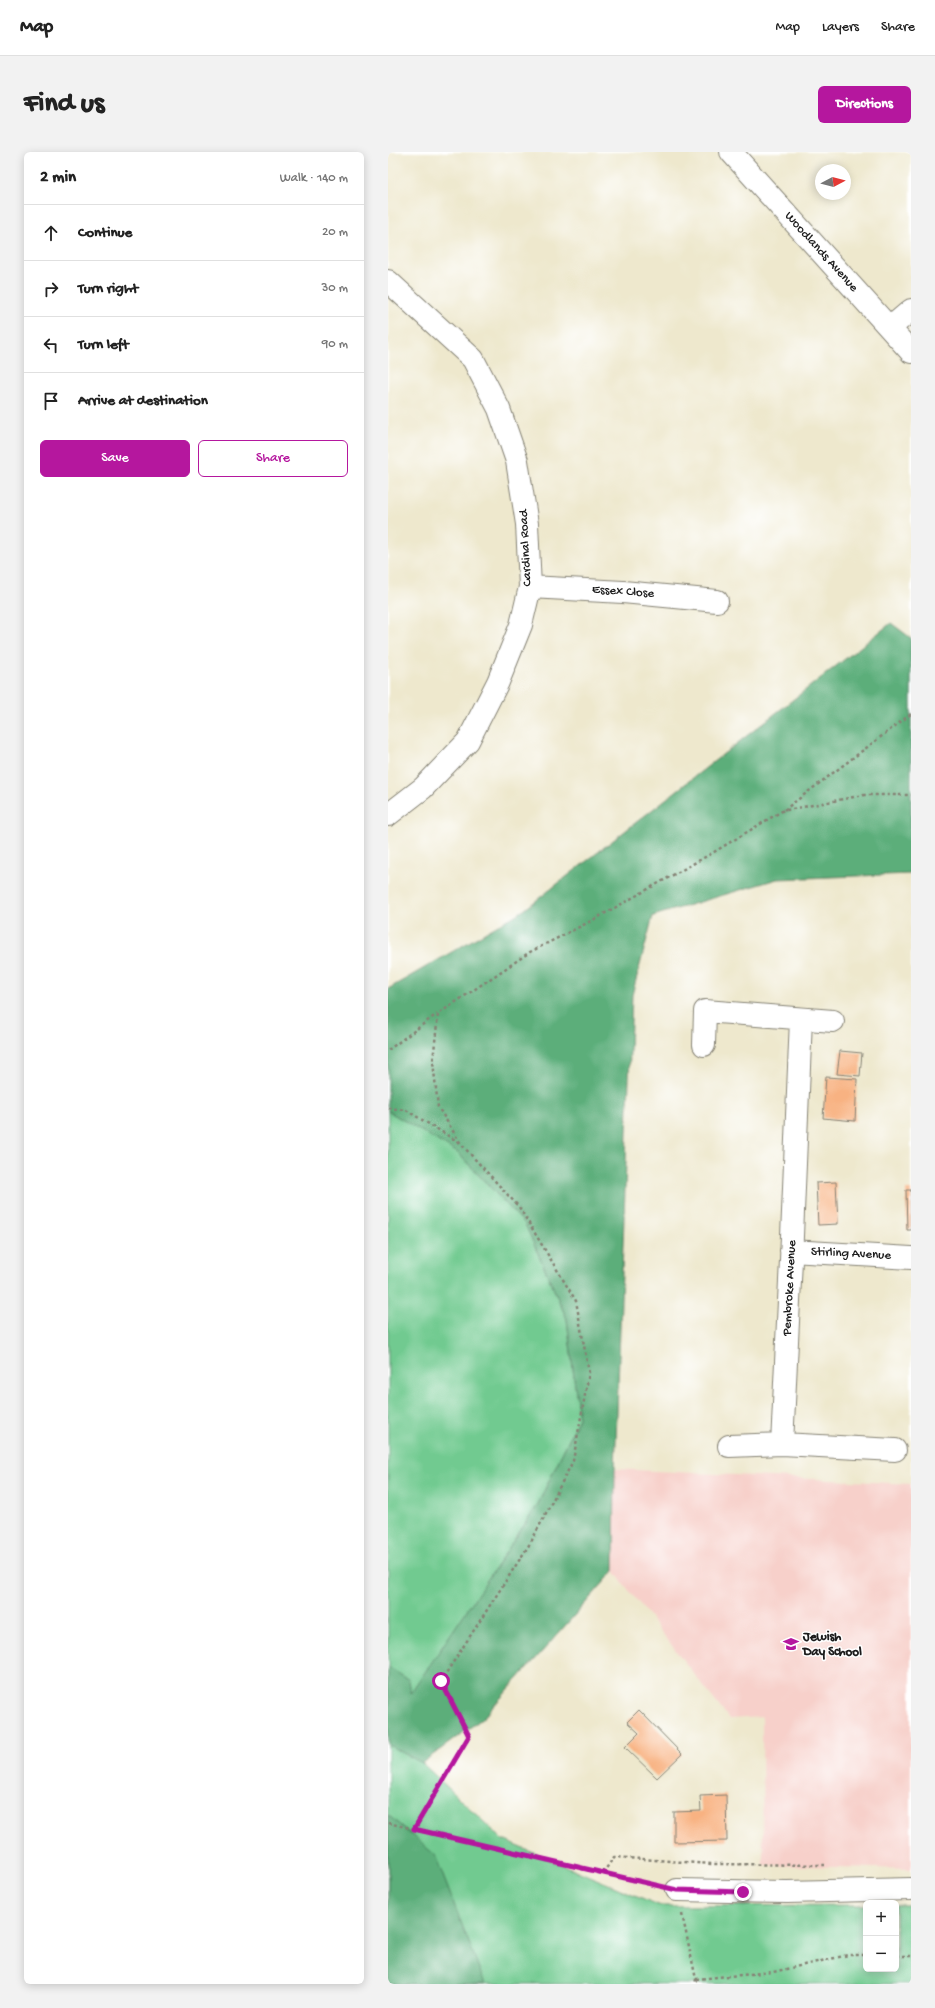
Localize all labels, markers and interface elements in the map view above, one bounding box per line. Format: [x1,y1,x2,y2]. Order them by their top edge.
text: Map [20,16,53,39]
text: Map [776,19,800,36]
text: Layers [822,19,859,36]
text: Share [881,19,915,36]
button: Directions [818,86,911,123]
text: Find us [24,88,104,121]
north arrow [815,164,851,200]
text: 2 min [40,168,76,188]
text: Walk · 140 m [280,171,348,186]
street label: Woodlands Avenue [781,209,861,296]
icon: ahead [40,222,62,244]
text: Continue [78,224,132,242]
text: 20 m [322,225,348,240]
icon: right [40,278,62,300]
text: Turn right [78,280,138,298]
text: 30 m [322,281,348,296]
icon: left [40,334,62,356]
text: Turn left [78,336,129,354]
text: 90 m [322,337,348,352]
icon: arrive [40,390,62,412]
text: Arrive at destination [78,392,208,410]
button: Save [40,440,190,477]
button: Share [198,440,348,477]
street label: Cardinal Road [516,508,536,587]
street label: Essex Close [591,582,655,602]
street label: Pembroke Avenue [780,1239,800,1337]
street label: Stirling Avenue [811,1244,892,1264]
place label: Jewish Day School [802,1630,862,1660]
school or university icon: Jewish Day School [782,1635,800,1653]
route start [432,1672,450,1690]
route end [734,1883,752,1901]
map controls [863,1900,899,1972]
button: + [863,1900,899,1936]
button: − [863,1936,899,1972]

